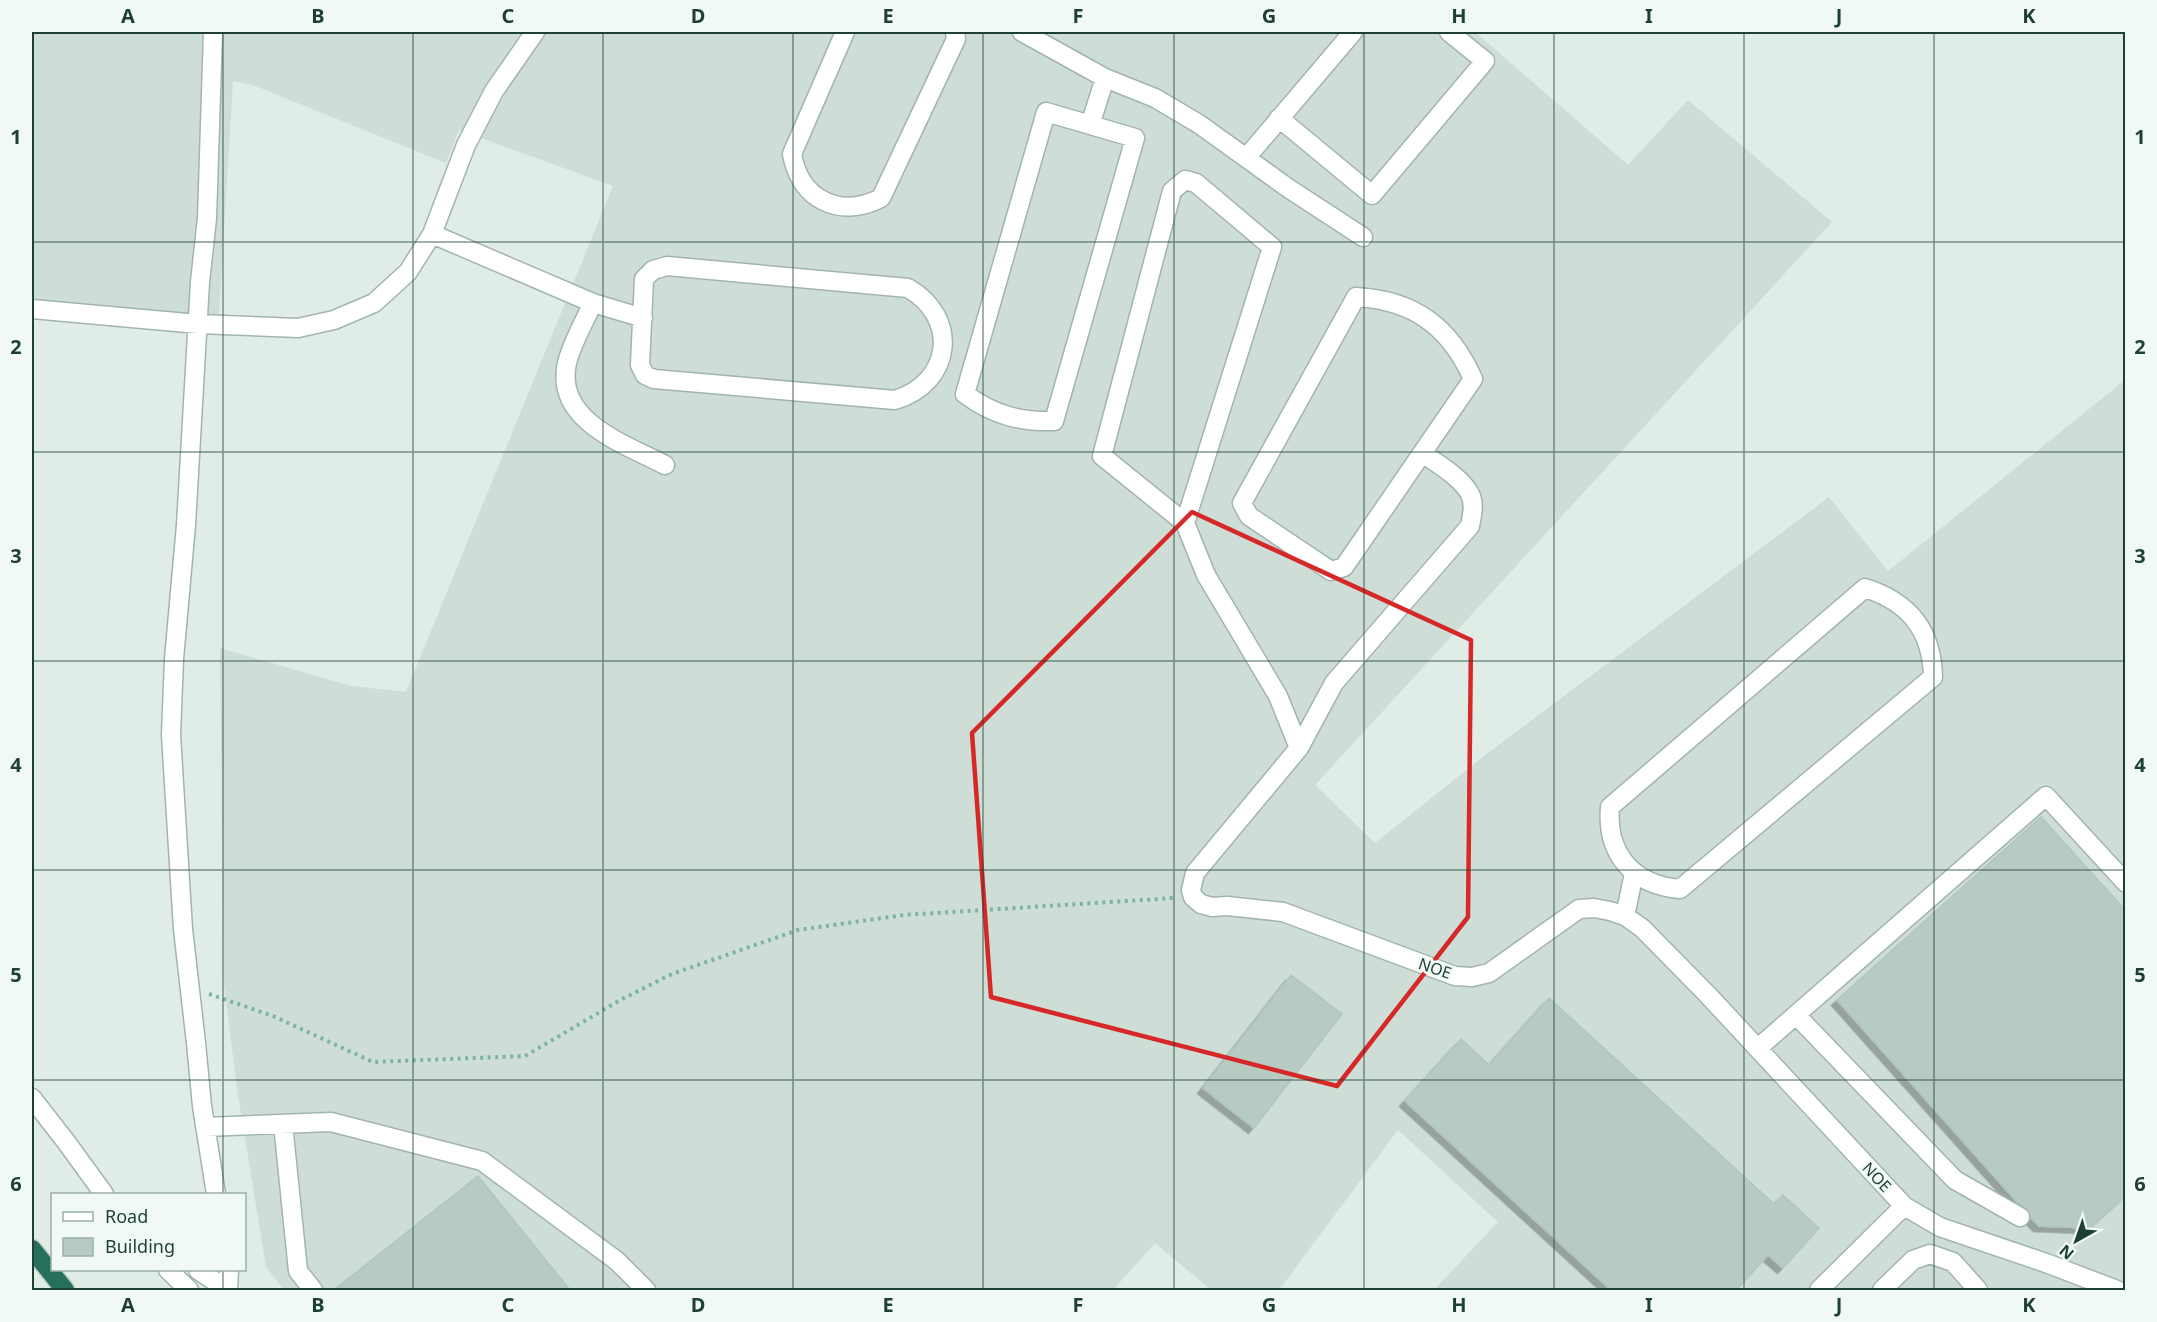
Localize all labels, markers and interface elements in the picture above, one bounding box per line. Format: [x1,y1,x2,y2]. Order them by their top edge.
text: A [121,2,135,29]
text: B [311,2,325,29]
text: C [502,2,515,29]
text: D [691,2,705,29]
text: E [882,2,894,29]
text: F [1073,2,1083,29]
text: G [1262,2,1276,29]
text: H [1451,2,1467,29]
text: I [1645,2,1653,29]
text: J [1834,2,1842,29]
text: K [2022,2,2036,29]
text: 1 [10,123,22,150]
text: 1 [2134,123,2146,150]
text: 2 [10,333,22,360]
text: 2 [2134,333,2146,360]
text: 3 [10,542,22,569]
text: 3 [2134,542,2146,569]
text: 4 [10,751,22,778]
text: 4 [2134,751,2146,778]
street label: NOE [1416,952,1454,984]
text: 5 [10,961,22,988]
text: 5 [2134,961,2146,988]
street label: NOE [1858,1157,1896,1197]
text: 6 [10,1170,22,1197]
text: 6 [2134,1170,2146,1197]
legend [51,1193,246,1271]
text: Road [105,1204,148,1228]
north arrow [2046,1211,2106,1271]
text: Building [105,1234,175,1258]
text: N [2054,1240,2078,1265]
text: A [121,1291,135,1318]
text: B [311,1291,325,1318]
text: C [502,1291,515,1318]
text: D [691,1291,705,1318]
text: E [882,1291,894,1318]
text: F [1073,1291,1083,1318]
text: G [1262,1291,1276,1318]
text: H [1451,1291,1467,1318]
text: I [1645,1291,1653,1318]
text: J [1834,1291,1842,1318]
text: K [2022,1291,2036,1318]

